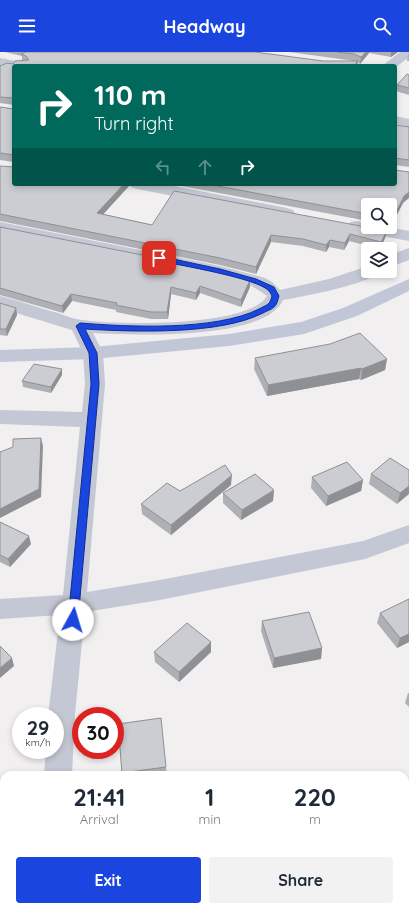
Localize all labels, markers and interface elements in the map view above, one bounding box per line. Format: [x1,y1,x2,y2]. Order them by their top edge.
icon: menu [16,15,38,37]
text: Headway [163,15,246,38]
icon: search [371,15,393,37]
text: 110 m [94,77,167,112]
icon: right [28,80,80,132]
text: Turn right [94,112,174,135]
icon: left [152,156,174,178]
icon: ahead [194,156,216,178]
icon: right [236,156,258,178]
map controls [361,198,397,278]
button: search [361,198,397,234]
pin [142,241,176,275]
button: layers [361,242,397,278]
icon: arrive [148,247,170,269]
position arrow [52,599,94,641]
speed limit sign: 30 [72,707,124,759]
text: 29 [27,715,49,740]
text: km/h [25,736,51,749]
text: 21:41 [73,782,125,812]
text: 1 [205,782,214,812]
text: 220 [294,782,336,812]
text: Arrival [80,811,119,827]
text: min [199,811,221,827]
text: m [309,811,321,827]
button: Exit [16,857,201,903]
button: Share [209,857,393,903]

